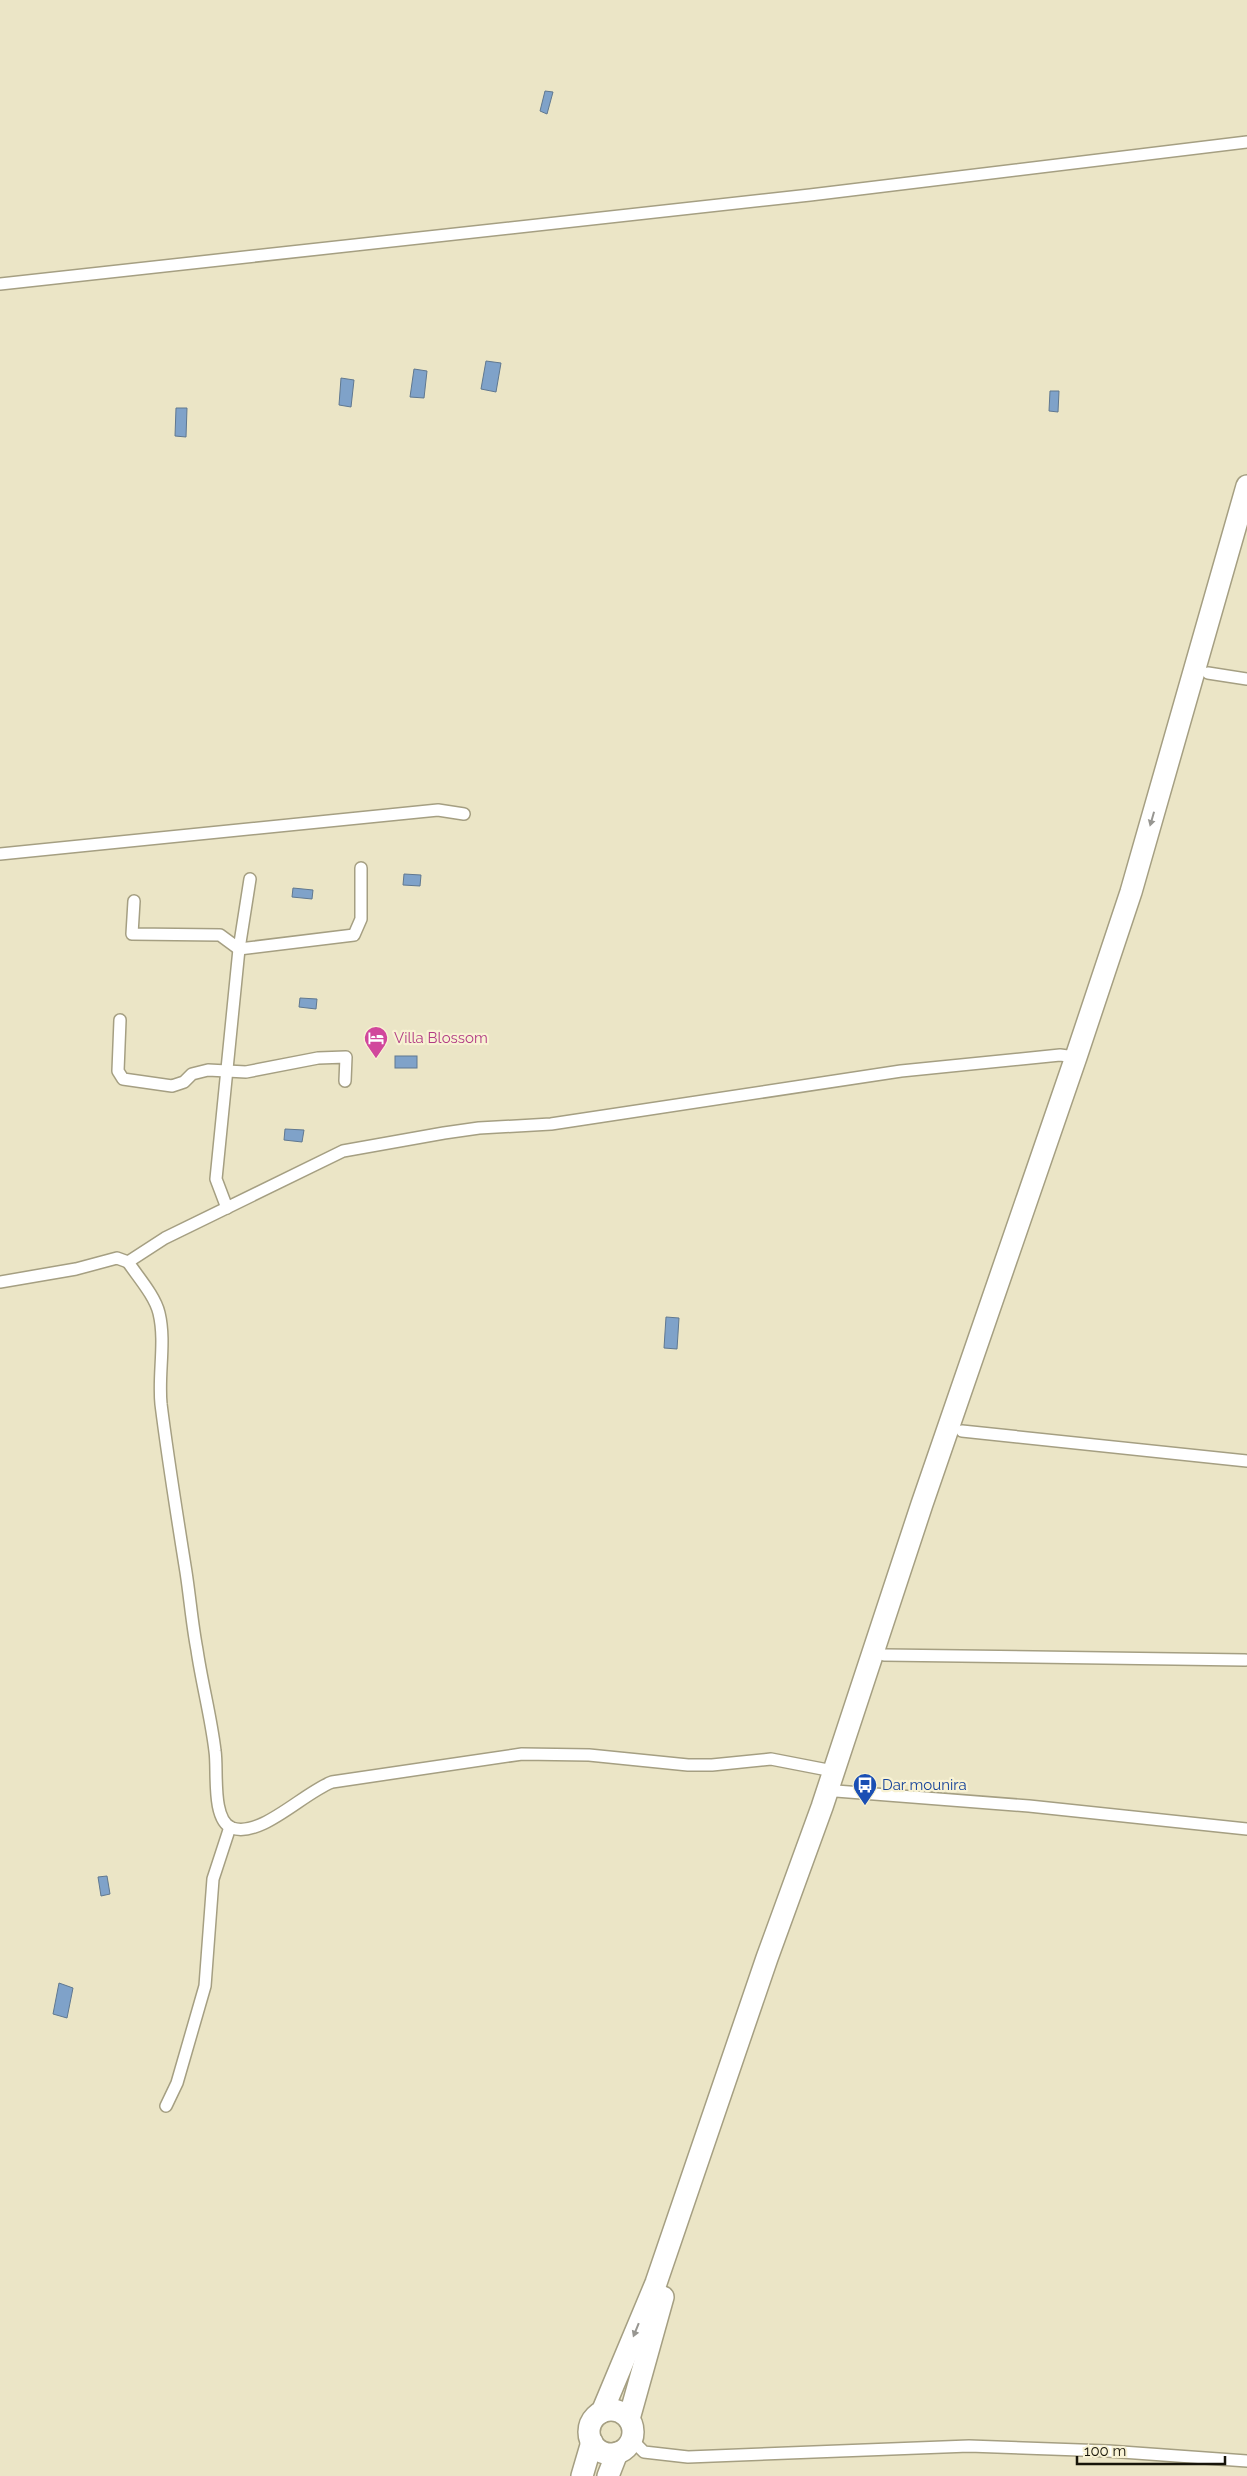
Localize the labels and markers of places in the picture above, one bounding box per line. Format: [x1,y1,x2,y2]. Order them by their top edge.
hotel icon: Villa Blossom [363,1025,389,1059]
place label: Villa Blossom [394,1029,488,1047]
bus stop icon: Dar mounira [852,1772,878,1806]
place label: Dar mounira [882,1776,967,1794]

